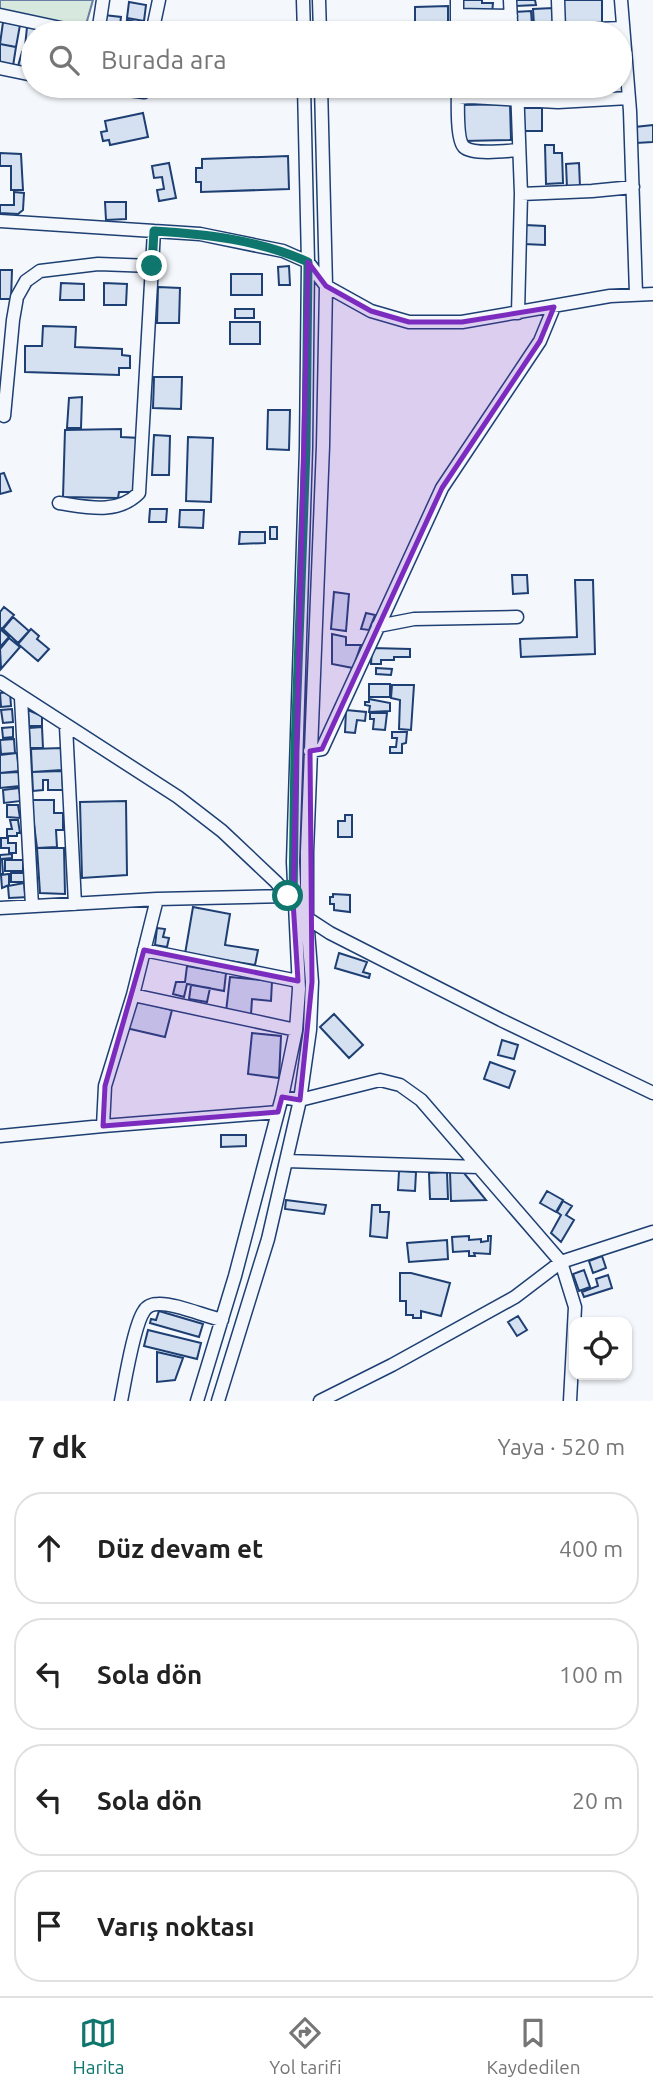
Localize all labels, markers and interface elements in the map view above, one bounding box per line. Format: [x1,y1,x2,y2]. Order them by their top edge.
search box [21,21,632,98]
icon: search [45,41,83,79]
text: Burada ara [101,45,227,74]
route end [136,250,167,281]
route start [272,880,303,911]
map controls [569,1317,632,1380]
button: locate [569,1317,632,1380]
text: 7 dk [28,1430,87,1464]
text: Yaya · 520 m [498,1434,625,1459]
icon: ahead [30,1529,68,1567]
text: Düz devam et [97,1534,263,1563]
text: 400 m [559,1536,623,1561]
icon: left [30,1655,68,1693]
text: Sola dön [97,1660,202,1689]
text: 100 m [559,1662,623,1687]
icon: left [30,1781,68,1819]
text: Sola dön [97,1786,202,1815]
text: 20 m [572,1788,623,1813]
icon: arrive [30,1907,68,1945]
text: Varış noktası [97,1912,254,1941]
tab: Harita [72,2014,124,2078]
tab: Yol tarifi [269,2014,342,2078]
tab: Kaydedilen [486,2014,581,2078]

